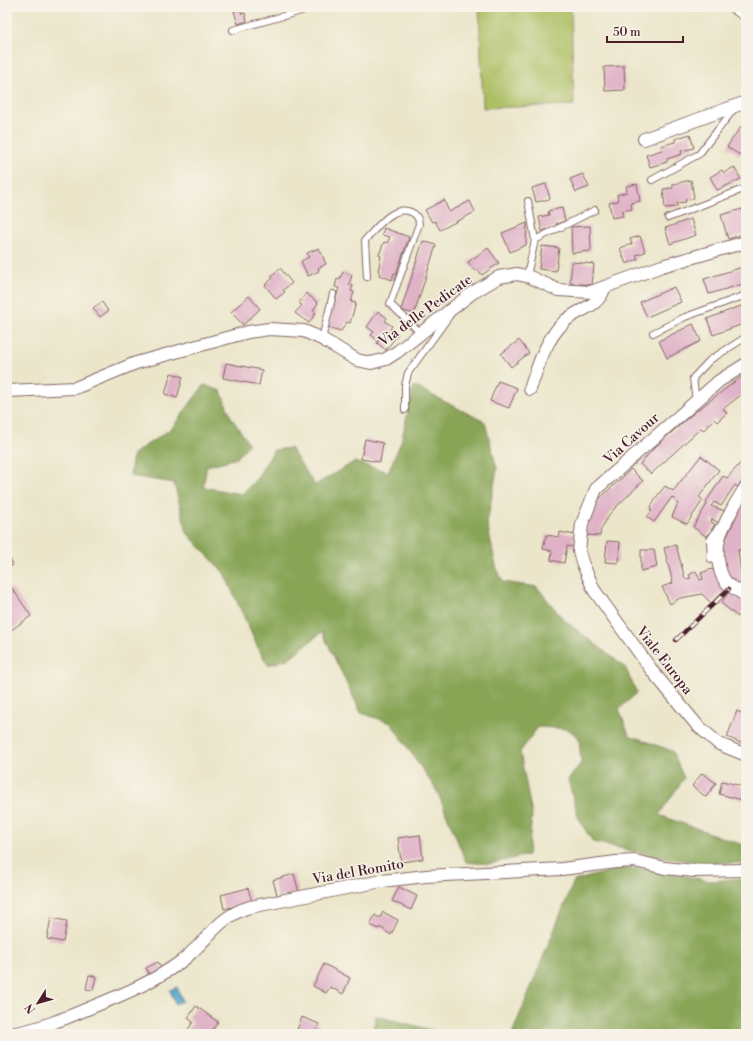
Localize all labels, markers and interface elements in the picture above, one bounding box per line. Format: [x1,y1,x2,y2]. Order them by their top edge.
scale bar [607,18,683,44]
text: 50 m [613,25,641,40]
street label: Via delle Pedicate [374,271,476,351]
street label: Via Cavour [599,409,663,469]
street label: Viale Europa [631,622,697,699]
street label: Via del Romito [310,855,405,889]
north arrow [18,983,58,1023]
text: N [22,1000,39,1016]

